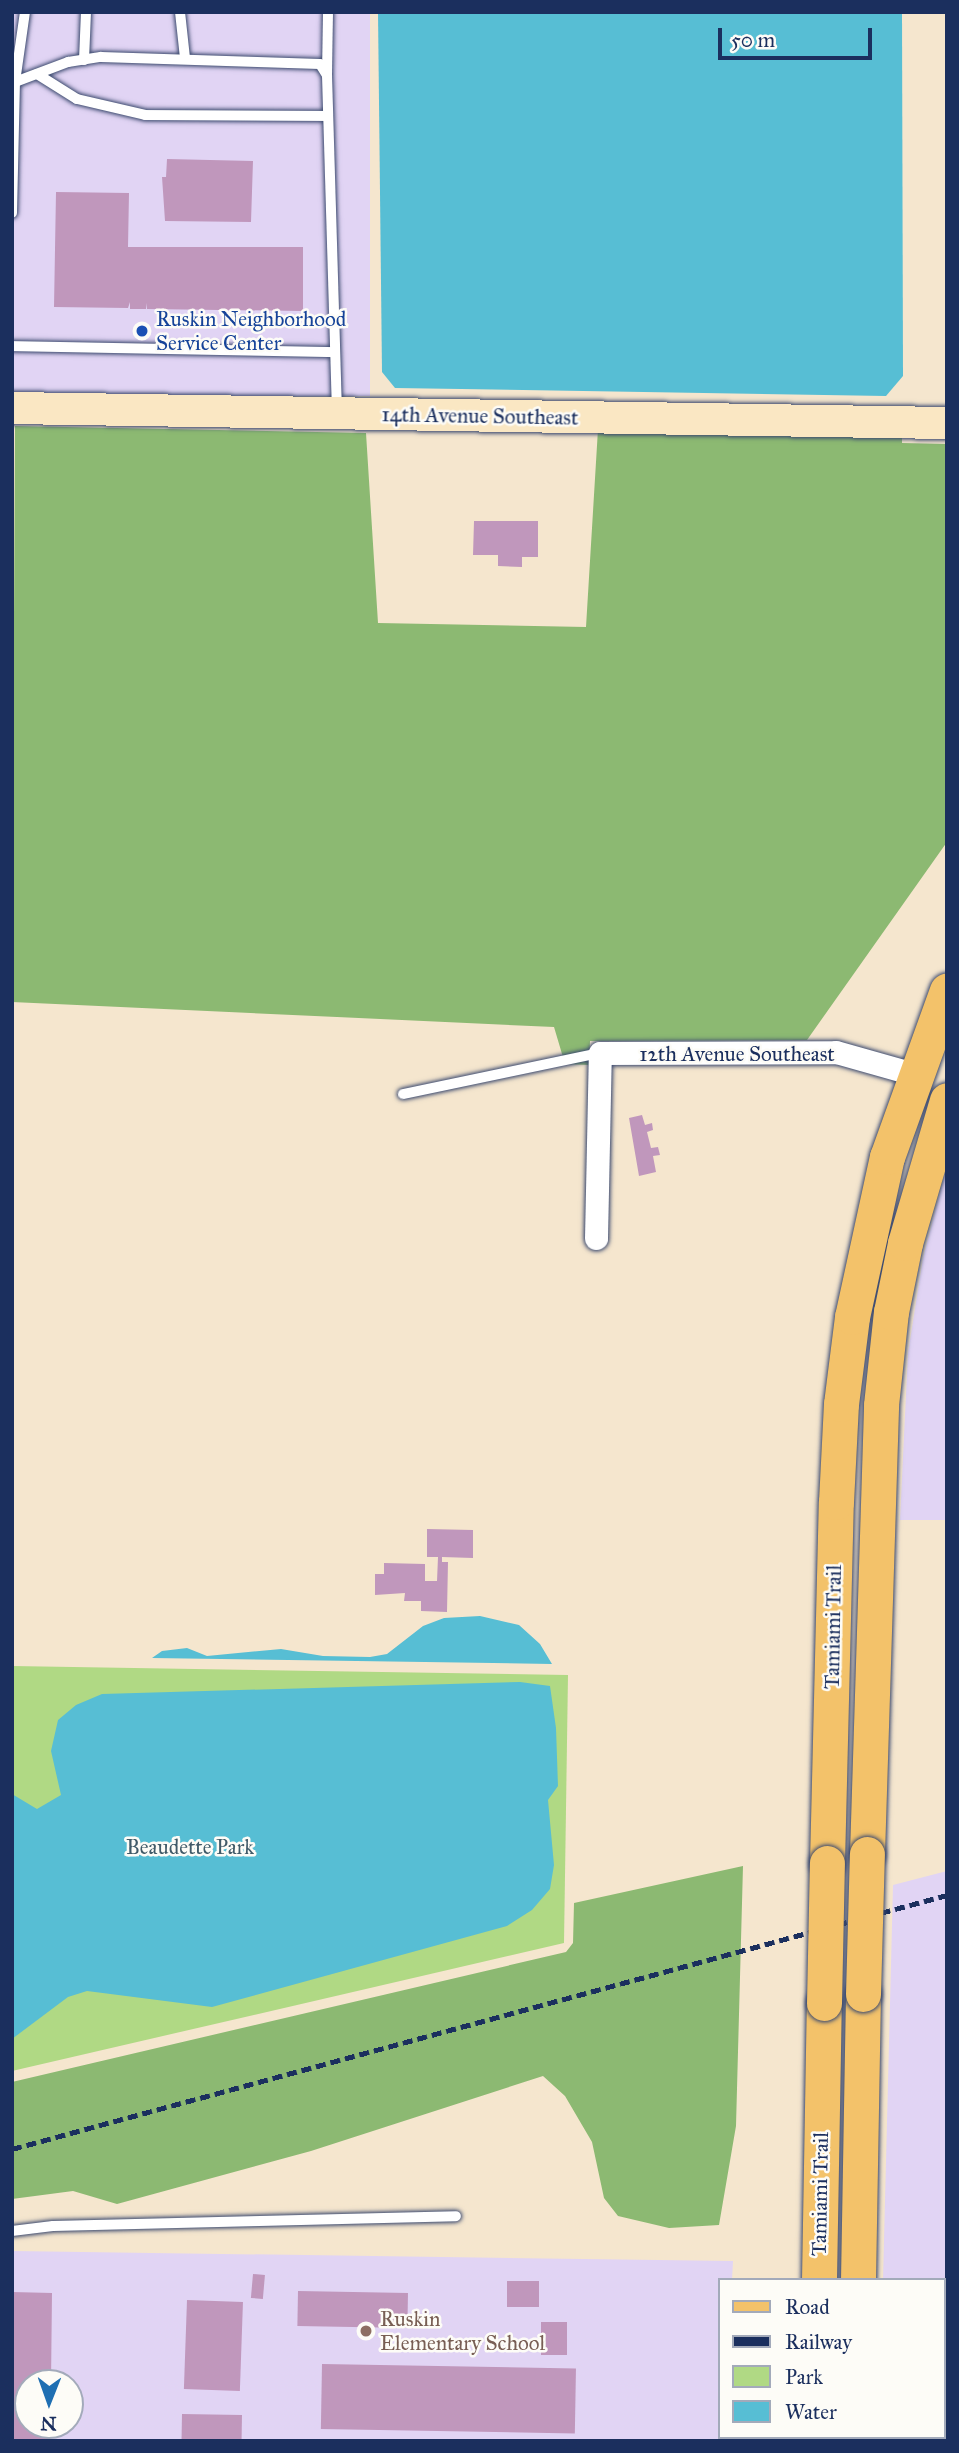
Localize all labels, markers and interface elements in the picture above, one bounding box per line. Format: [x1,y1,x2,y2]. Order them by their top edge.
scale bar [721,14,875,58]
text: 50 m [731,27,775,53]
place label: Ruskin Neighborhood Service Center [156,306,346,356]
marker: Ruskin Neighborhood Service Center [134,323,150,339]
street label: 14th Avenue Southeast [381,402,579,430]
street label: 12th Avenue Southeast [639,1041,835,1067]
street label: Tamiami Trail [819,1565,847,1689]
park label: Beaudette Park [126,1834,254,1860]
street label: Tamiami Trail [806,2132,834,2256]
legend [718,2278,945,2439]
text: Road [785,2294,830,2320]
place label: Ruskin Elementary School [380,2306,545,2356]
marker: Ruskin Elementary School [358,2323,374,2339]
text: Railway [785,2329,852,2355]
text: Park [785,2364,823,2390]
north arrow [14,2369,84,2439]
text: Water [785,2399,837,2425]
text: N [40,2412,57,2435]

